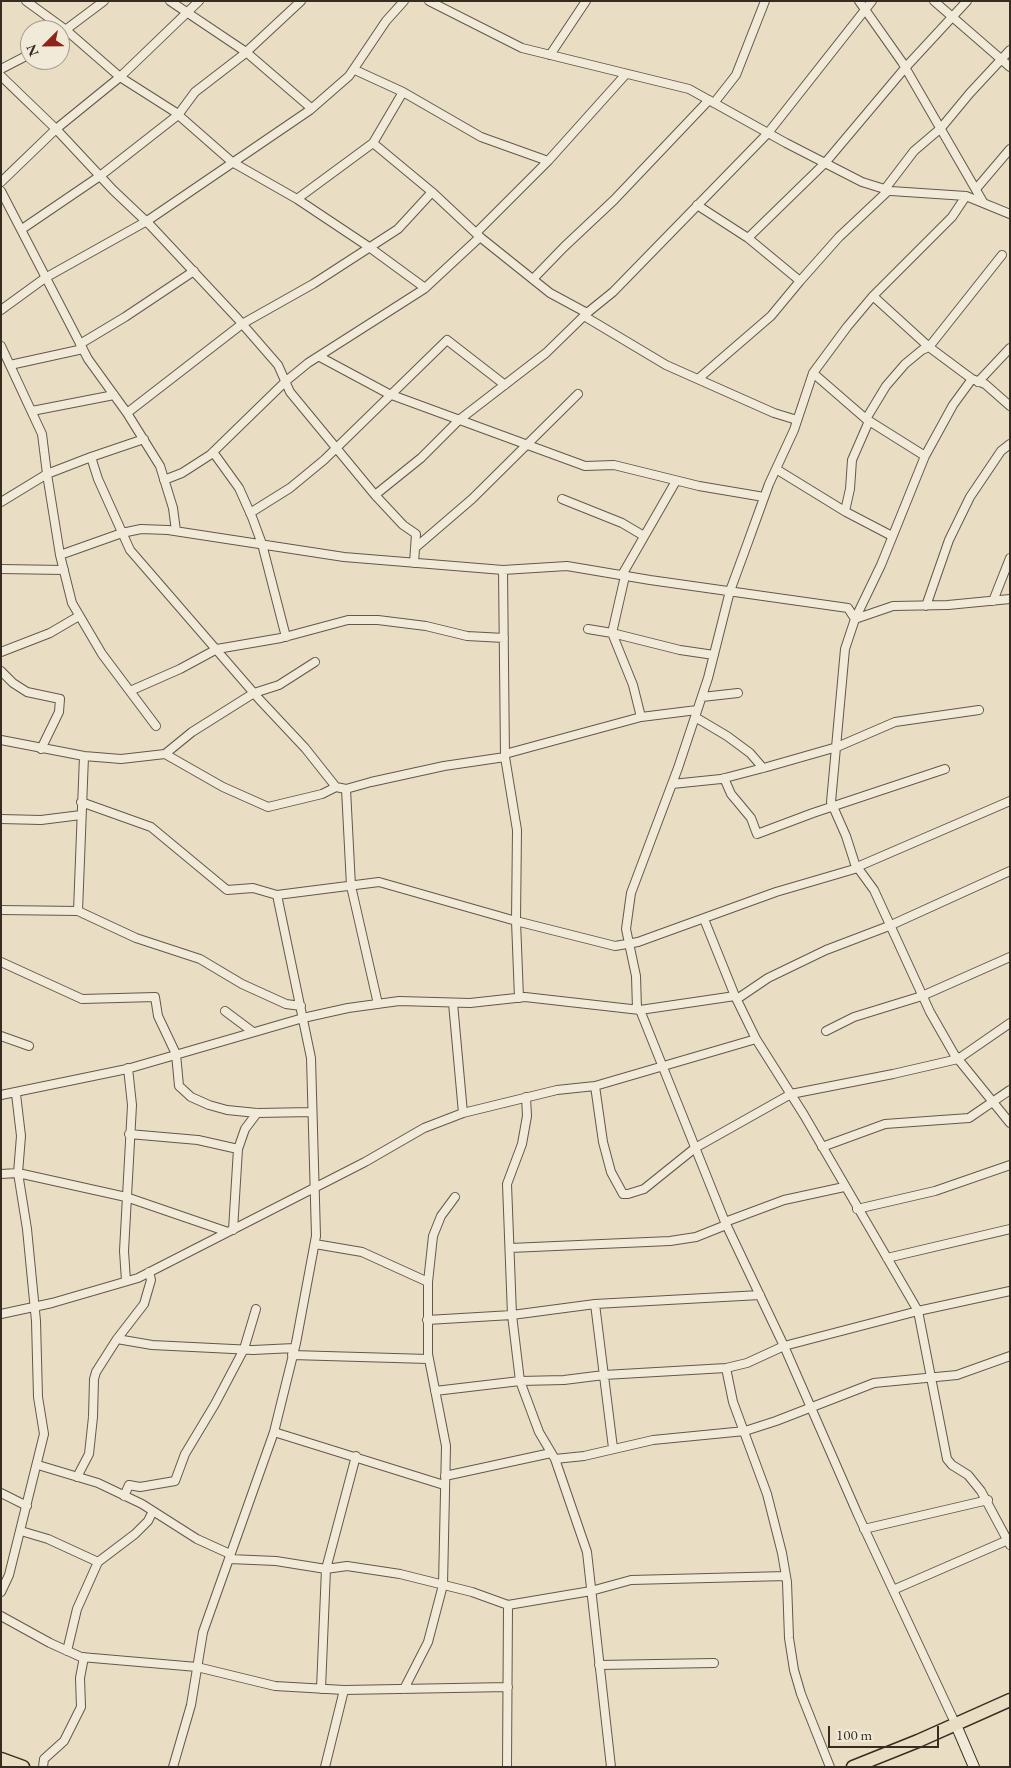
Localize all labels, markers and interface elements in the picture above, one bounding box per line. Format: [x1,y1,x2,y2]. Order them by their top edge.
north arrow [20,20,70,70]
text: N [22,42,43,59]
scale bar [831,1716,942,1748]
text: 100 m [836,1725,872,1744]

